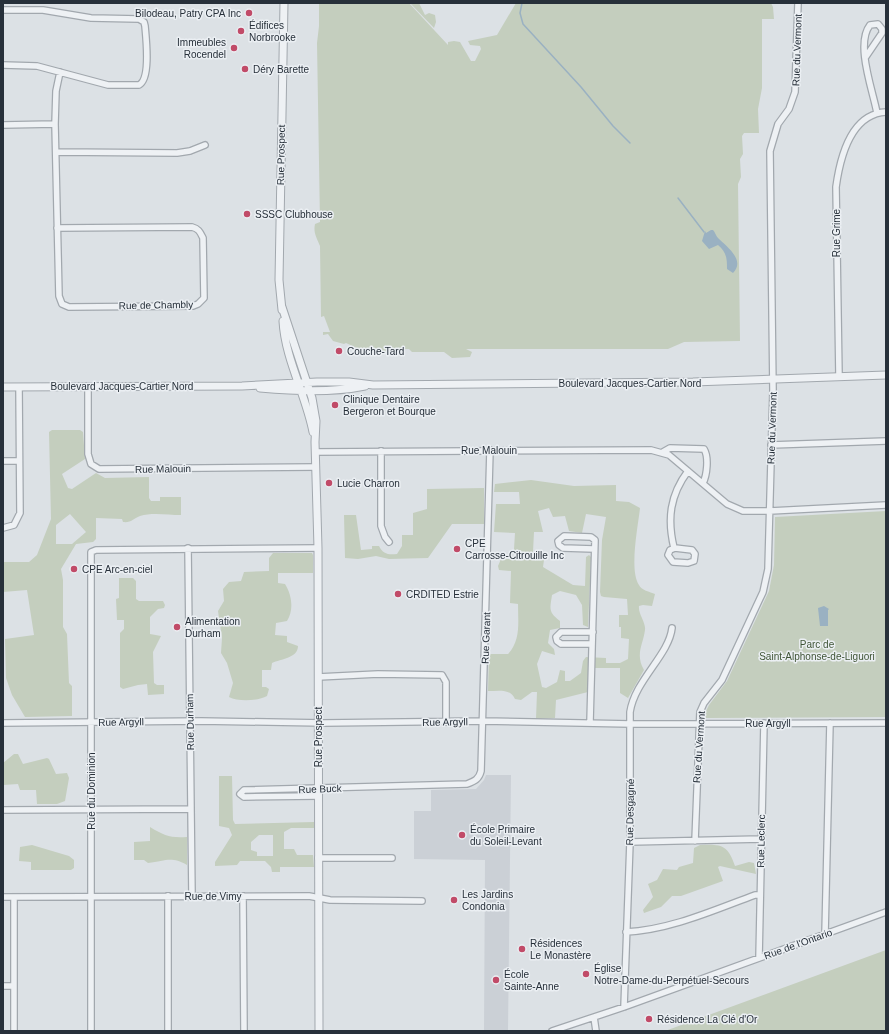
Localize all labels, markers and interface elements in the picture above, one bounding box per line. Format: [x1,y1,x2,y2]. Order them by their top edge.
place label: Bilodeau, Patry CPA Inc [135,8,241,19]
marker: Bilodeau, Patry CPA Inc [244,8,254,18]
street label: Rue du Vermont [790,13,804,86]
place label: Édifices Norbrooke [249,19,296,43]
marker: Édifices Norbrooke [236,26,246,36]
place label: Immeubles Rocendel [177,37,226,60]
marker: Immeubles Rocendel [229,43,239,53]
marker: Déry Barette [240,64,250,74]
place label: Déry Barette [253,64,310,75]
street label: Rue Prospect [275,124,287,185]
street label: Rue Grime [831,208,842,257]
marker: SSSC Clubhouse [242,209,252,219]
place label: SSSC Clubhouse [255,209,333,220]
street label: Rue de Chambly [119,299,193,311]
marker: Couche-Tard [334,346,344,356]
place label: Couche-Tard [347,346,404,357]
street label: Boulevard Jacques-Cartier Nord [559,378,701,389]
street label: Boulevard Jacques-Cartier Nord [51,381,193,392]
street label: Rue du Vermont [765,391,779,464]
place label: Clinique Dentaire Bergeron et Bourque [343,394,436,417]
marker: Clinique Dentaire Bergeron et Bourque [330,400,340,410]
street label: Rue Malouin [461,445,517,456]
street label: Rue Malouin [135,463,191,475]
marker: Lucie Charron [324,478,334,488]
place label: Lucie Charron [337,478,400,489]
place label: CPE Carrosse-Citrouille Inc [465,538,564,561]
marker: CPE Carrosse-Citrouille Inc [452,544,462,554]
marker: CPE Arc-en-ciel [69,564,79,574]
place label: CPE Arc-en-ciel [82,564,153,575]
marker: CRDITED Estrie [393,589,403,599]
place label: CRDITED Estrie [406,589,479,600]
street label: Rue Garant [480,612,492,664]
place label: Alimentation Durham [185,616,240,639]
marker: Alimentation Durham [172,622,182,632]
park label: Parc de Saint-Alphonse-de-Liguori [759,639,875,662]
street label: Rue Durham [184,694,196,750]
street label: Rue Prospect [313,706,324,767]
street label: Rue du Vermont [691,710,707,783]
street label: Rue Argyll [98,716,144,728]
street label: Rue Argyll [422,716,468,728]
street label: Rue Argyll [745,718,791,729]
street label: Rue du Dominion [86,752,97,830]
street label: Rue Desgagné [624,778,636,845]
street label: Rue Buck [298,783,343,795]
street label: Rue Leclerc [755,814,767,868]
place label: École Primaire du Soleil-Levant [470,823,542,847]
marker: École Primaire du Soleil-Levant [457,830,467,840]
place label: Les Jardins Condonia [462,889,513,912]
street label: Rue de Vimy [184,891,242,902]
marker: Les Jardins Condonia [449,895,459,905]
street label: Rue de l'Ontario [762,926,834,961]
place label: Résidences Le Monastère [530,938,592,961]
marker: Résidences Le Monastère [517,944,527,954]
place label: Église Notre-Dame-du-Perpétuel-Secours [594,962,749,986]
place label: École Sainte-Anne [504,968,559,992]
marker: Église Notre-Dame-du-Perpétuel-Secours [581,969,591,979]
marker: École Sainte-Anne [491,975,501,985]
marker: Résidence La Clé d'Or [644,1014,654,1024]
place label: Résidence La Clé d'Or [657,1014,758,1025]

